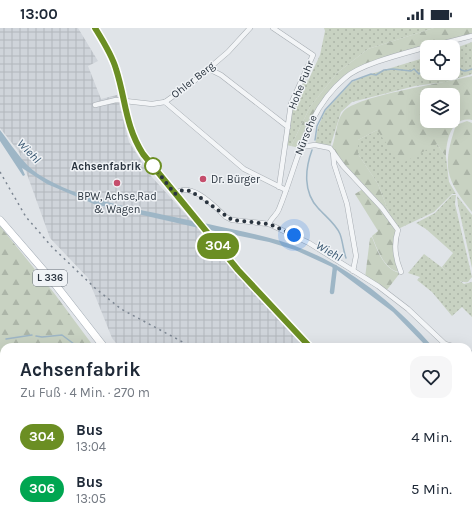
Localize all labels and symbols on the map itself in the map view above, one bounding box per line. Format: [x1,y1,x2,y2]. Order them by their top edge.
street label: Ohler Berg [169,59,218,101]
street label: Hohe Fuhr [285,59,317,111]
street label: Nürsche [292,113,320,157]
water label: Wiehl [14,136,44,166]
marker: Achsenfabrik [144,157,162,175]
place label: Achsenfabrik [71,160,141,173]
place label: Dr. Bürger [211,173,260,186]
marker: Dr. Bürger [198,174,208,184]
marker: BPW, Achse,Rad & Wagen [112,178,122,188]
place label: BPW, Achse,Rad & Wagen [77,190,157,216]
your location [284,225,304,245]
line badge: 304 [195,233,241,259]
water label: Wiehl [313,238,345,264]
road number: L 336 [33,270,67,286]

